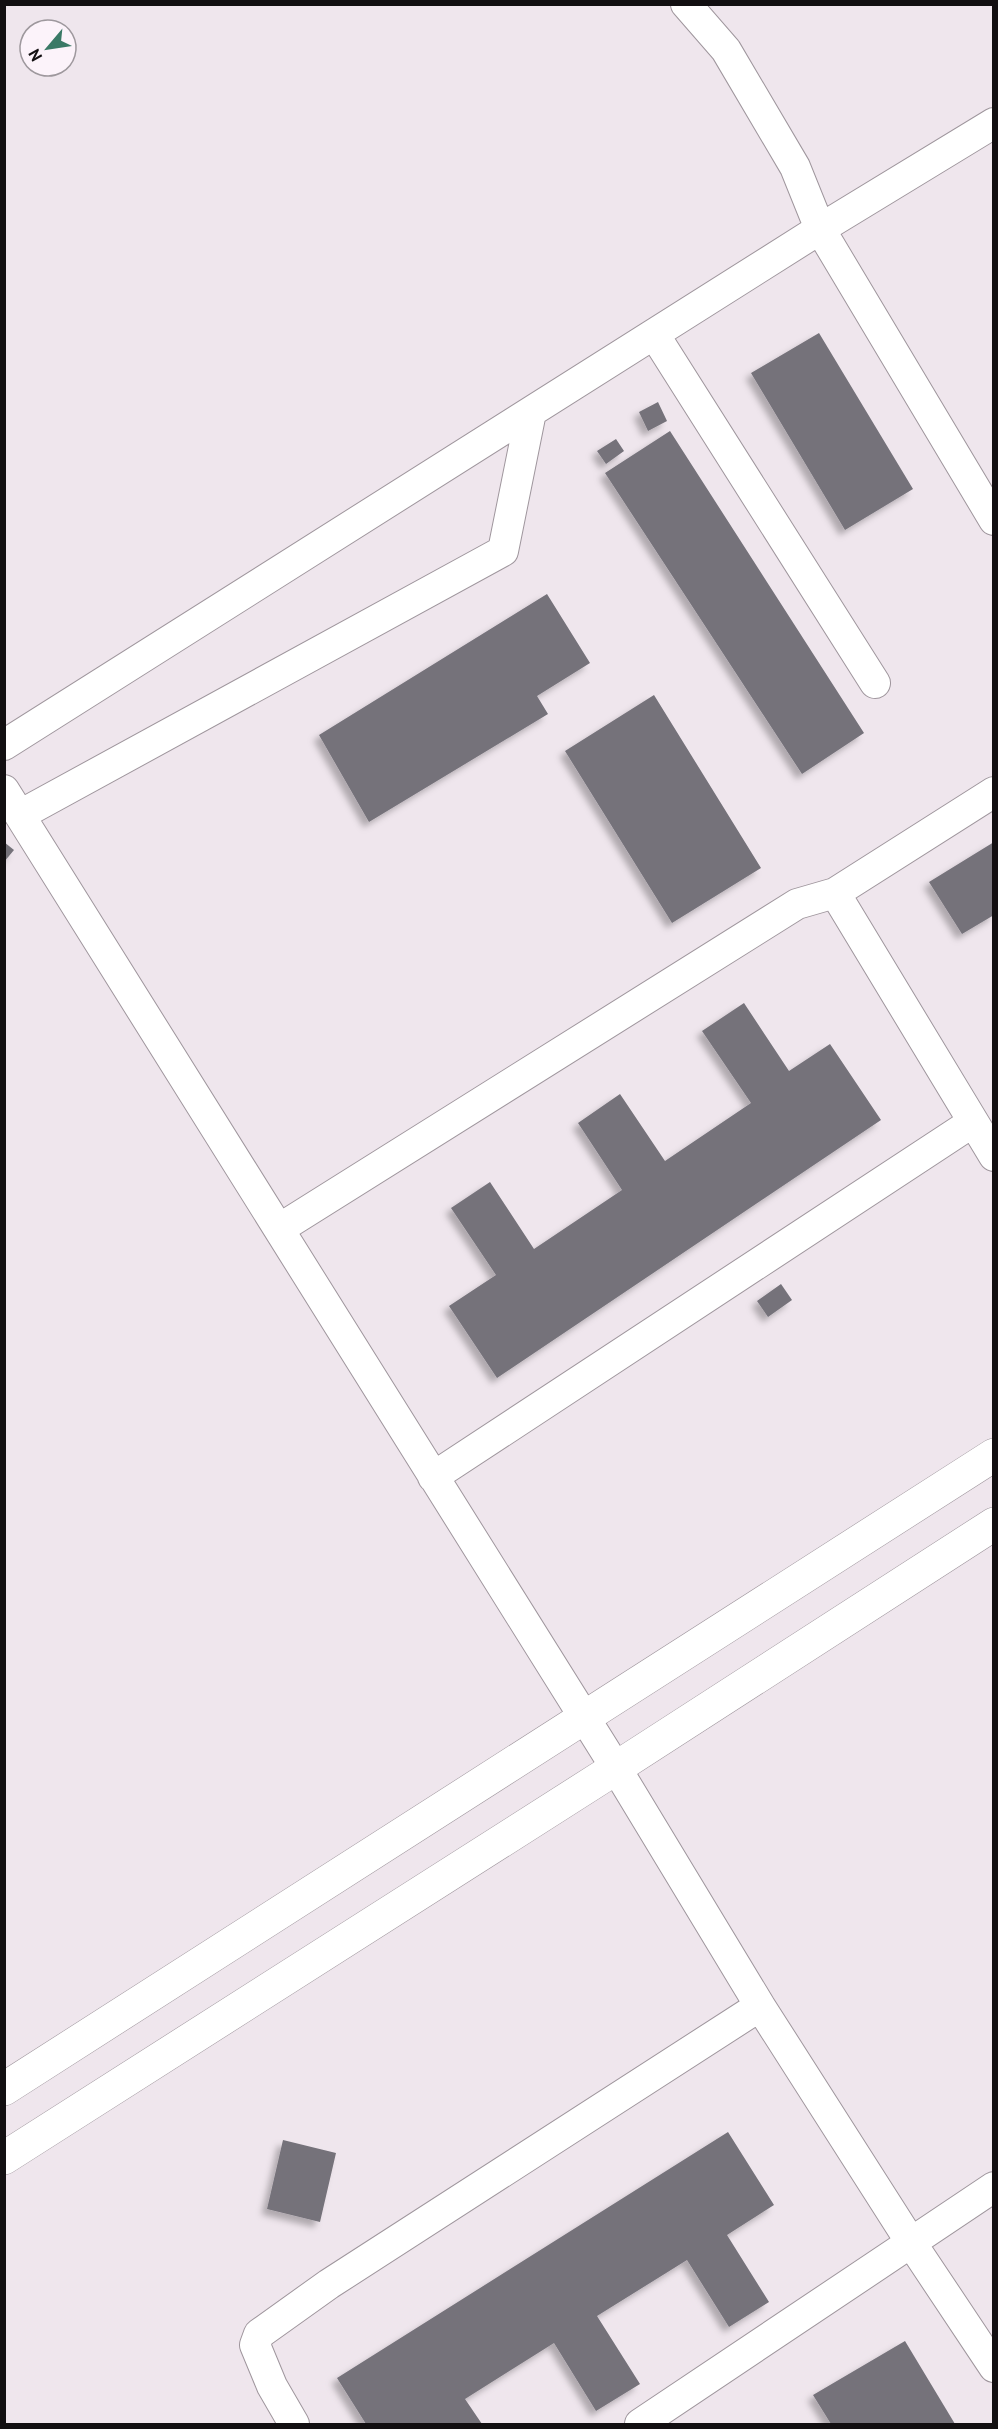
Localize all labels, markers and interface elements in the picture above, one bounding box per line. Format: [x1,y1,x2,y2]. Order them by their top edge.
north arrow [18,18,78,78]
text: N [24,46,46,65]

